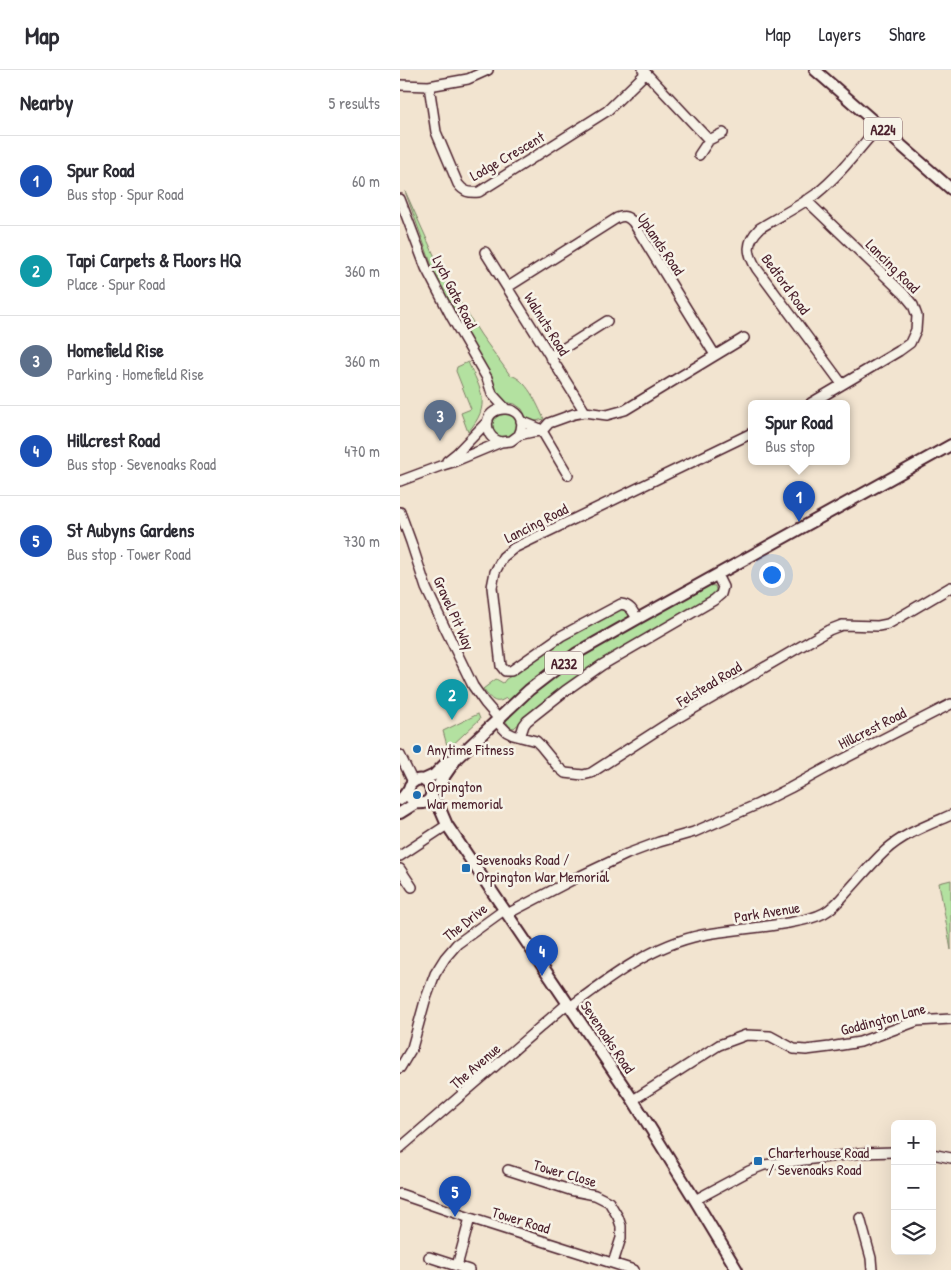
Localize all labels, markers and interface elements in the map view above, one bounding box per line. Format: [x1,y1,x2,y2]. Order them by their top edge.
text: Map [25,19,59,51]
text: Map [765,22,791,47]
text: Layers [819,22,861,47]
text: Share [889,22,926,47]
text: Nearby [20,88,73,117]
text: 5 results [329,92,380,114]
road number: A224 [864,118,902,140]
street label: Lodge Crescent [466,126,549,186]
text: Spur Road [67,157,134,183]
text: 1 [33,170,39,192]
text: 60 m [352,170,380,192]
text: Bus stop · Spur Road [67,183,184,205]
street label: Uplands Road [632,209,690,279]
street label: Lancing Road [861,234,925,298]
text: Tapi Carpets & Floors HQ [67,247,241,273]
street label: Bedford Road [757,249,815,319]
street label: Lych Gate Road [428,252,483,332]
text: 2 [32,260,40,282]
text: 360 m [345,260,380,282]
text: Place · Spur Road [67,273,165,295]
street label: Walnuts Road [519,288,575,360]
text: Homefield Rise [67,337,164,363]
text: 3 [32,350,40,372]
text: 360 m [345,350,380,372]
text: Parking · Homefield Rise [67,363,204,385]
pin: 3 [424,400,456,441]
popup [748,400,850,465]
text: Spur Road [765,409,833,435]
text: Hillcrest Road [67,427,160,453]
text: Bus stop [765,435,815,457]
text: 4 [33,440,39,462]
text: 470 m [344,440,380,462]
text: Bus stop · Sevenoaks Road [67,453,216,475]
pin: 1 [783,481,815,522]
street label: Lancing Road [501,498,572,548]
text: St Aubyns Gardens [67,517,194,543]
text: 5 [33,530,39,552]
text: 730 m [343,530,380,552]
text: Bus stop · Tower Road [67,543,191,565]
your location [759,562,785,588]
street label: Gravel Pit Way [428,573,480,653]
road number: A232 [545,652,583,674]
street label: Felstead Road [672,656,745,712]
pin: 2 [436,679,468,720]
street label: Hillcrest Road [835,702,910,754]
place label: Anytime Fitness [427,739,514,760]
marker: Anytime Fitness [411,743,423,755]
place label: Orpington War memorial [427,776,503,814]
marker: Orpington War memorial [411,789,423,801]
place label: Sevenoaks Road / Orpington War Memorial [476,849,609,887]
marker: Sevenoaks Road / Orpington War Memorial [460,862,472,874]
street label: Park Avenue [732,896,802,928]
street label: The Drive [438,898,492,946]
pin: 4 [526,935,558,976]
street label: Sevenoaks Road [576,996,640,1078]
street label: Goddington Lane [838,998,928,1040]
street label: The Avenue [445,1038,505,1094]
map controls [891,1120,936,1255]
button: + [891,1120,936,1165]
place label: Charterhouse Road / Sevenoaks Road [768,1142,869,1180]
street label: Tower Close [531,1154,599,1192]
marker: Charterhouse Road / Sevenoaks Road [752,1155,764,1167]
button: − [891,1165,936,1210]
pin: 5 [439,1176,471,1217]
street label: Tower Road [489,1201,553,1239]
button: layers [891,1210,936,1255]

